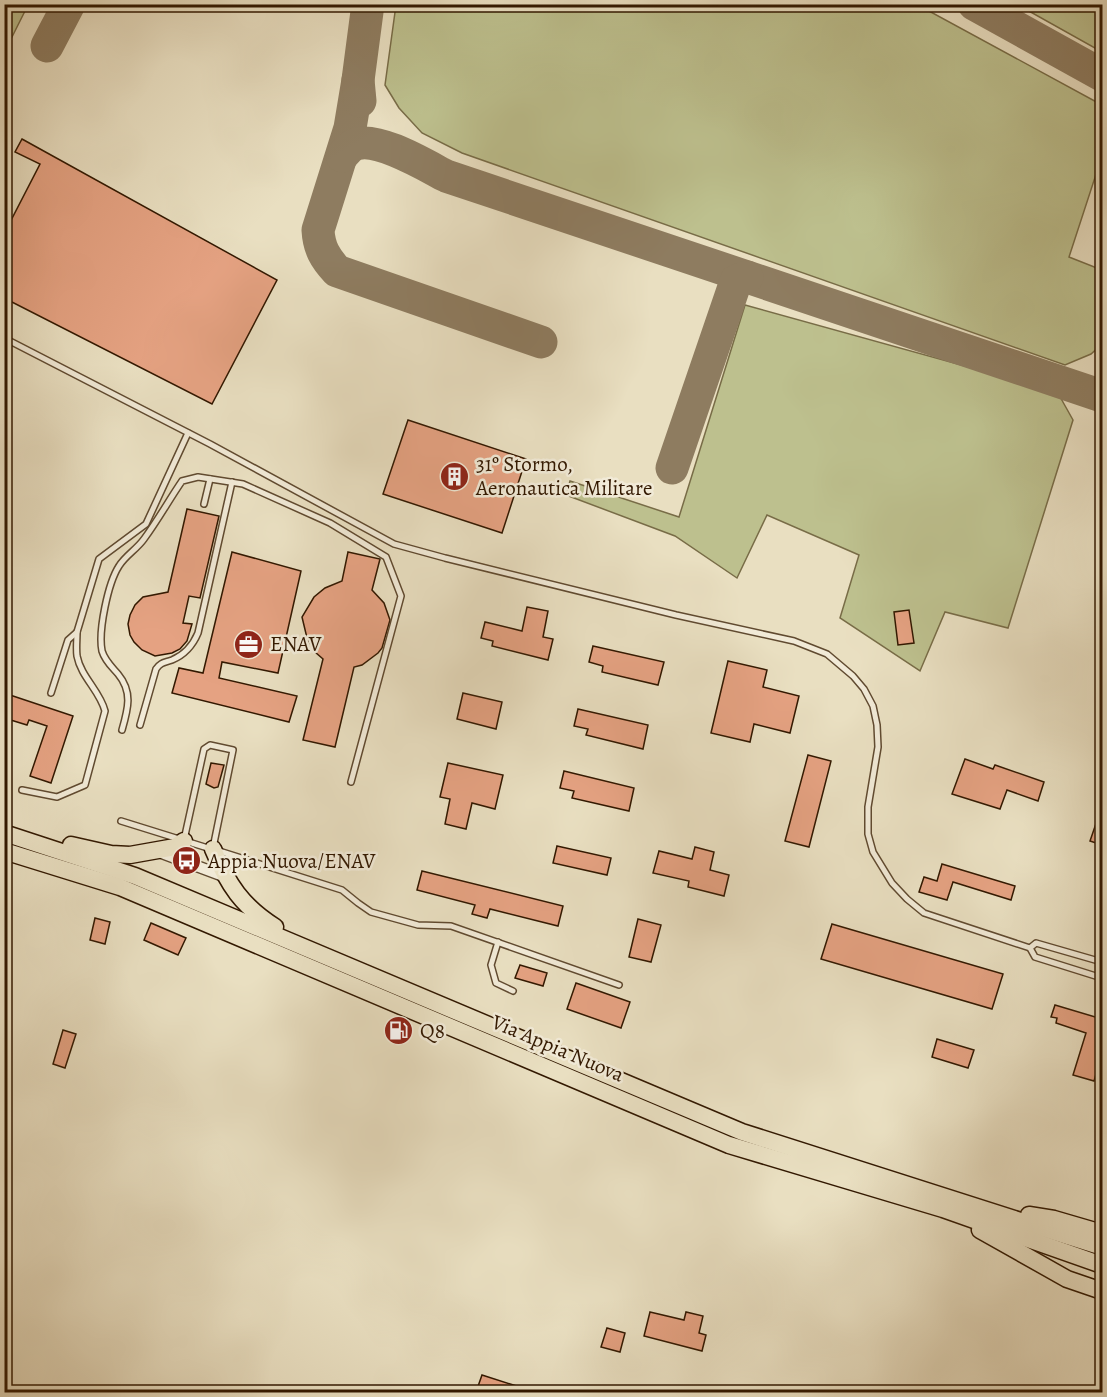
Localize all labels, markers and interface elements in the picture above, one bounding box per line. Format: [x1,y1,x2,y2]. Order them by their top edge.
place label: 31º Stormo, Aeronautica Militare [475,450,652,502]
building icon: 31º Stormo, Aeronautica Militare [439,460,471,492]
office icon: ENAV [233,628,265,660]
place label: ENAV [270,630,322,658]
bus stop icon: Appia Nuova/ENAV [171,845,203,877]
place label: Appia Nuova/ENAV [207,847,376,875]
street label: Via Appia Nuova [487,1007,629,1089]
fuel station icon: Q8 [383,1015,415,1047]
place label: Q8 [420,1017,445,1045]

